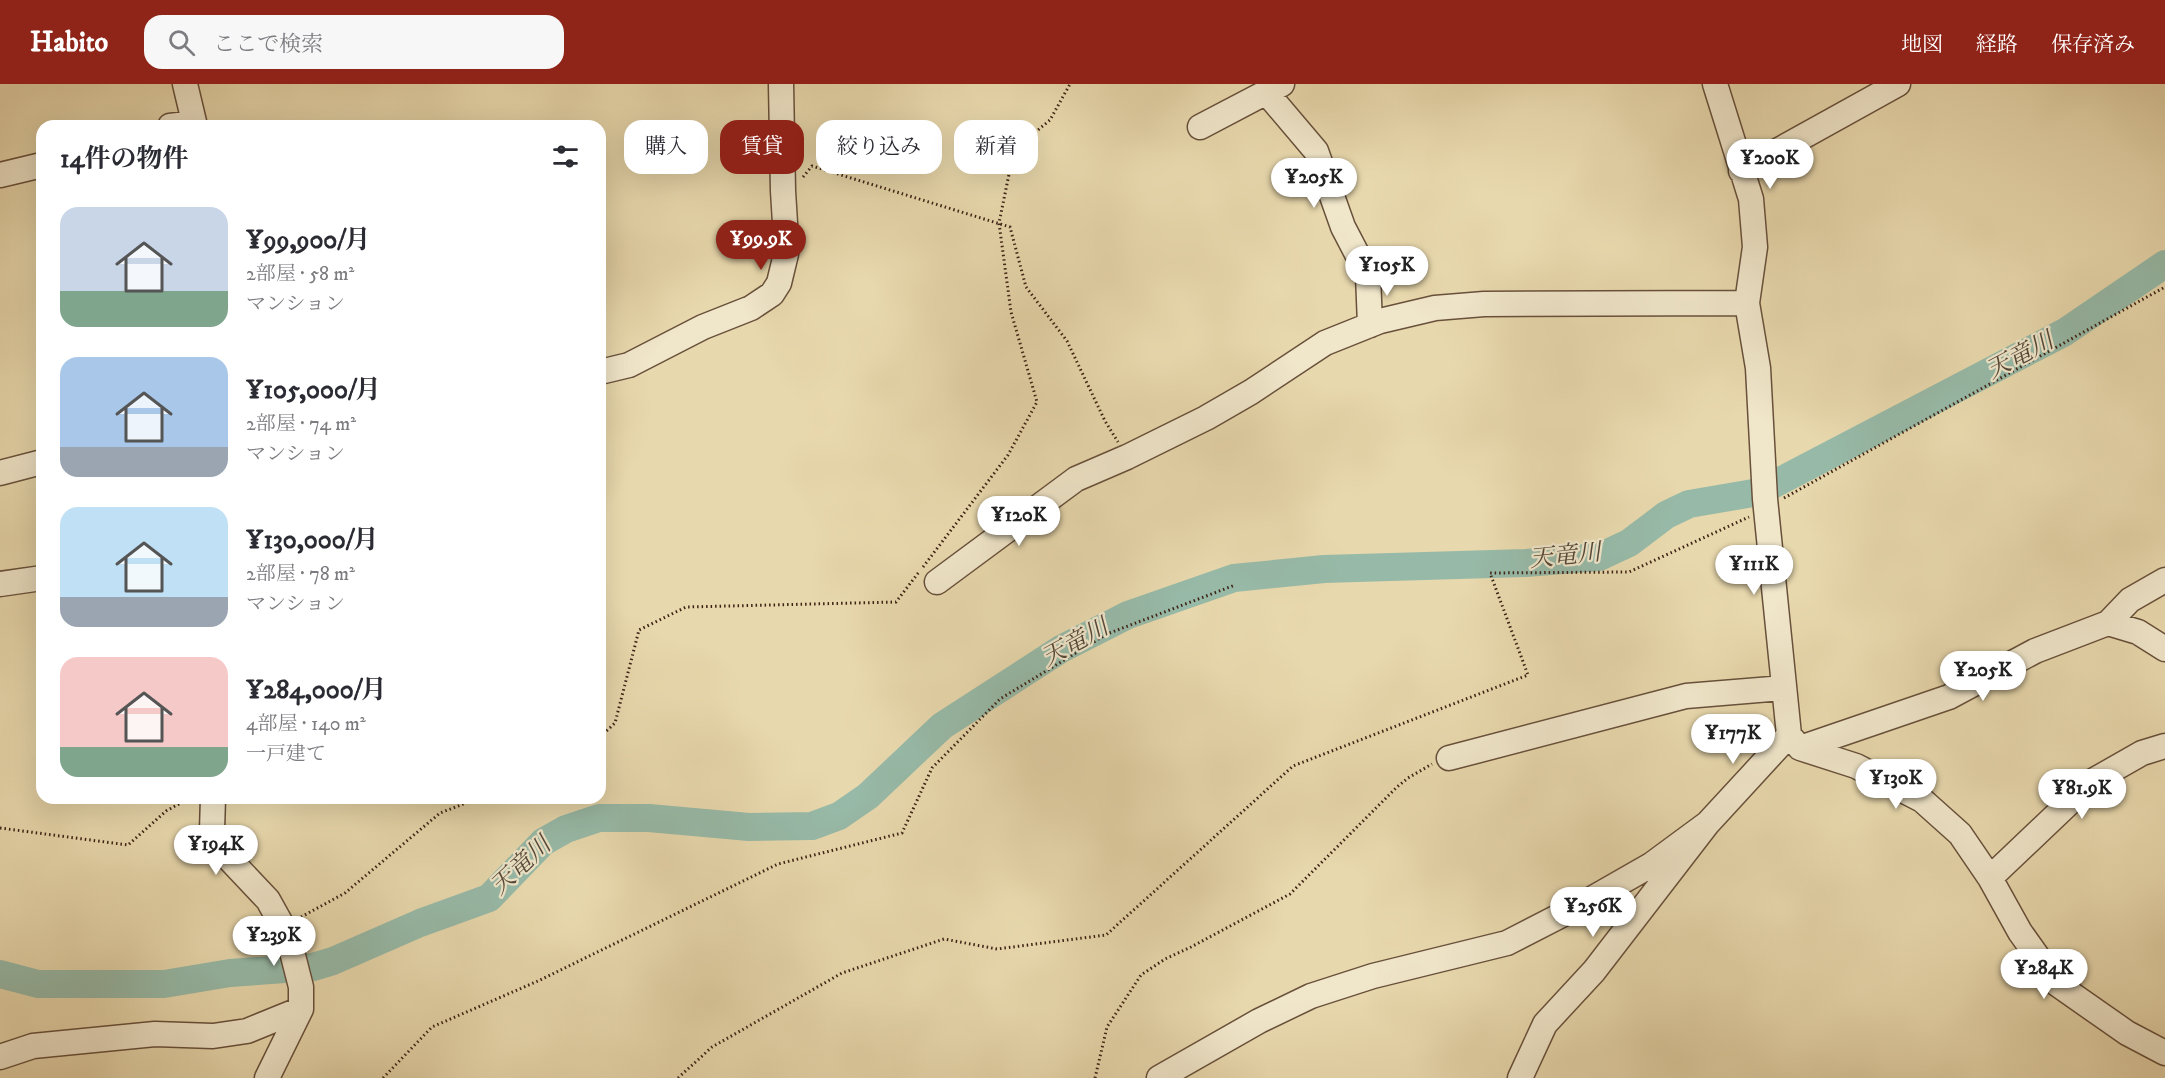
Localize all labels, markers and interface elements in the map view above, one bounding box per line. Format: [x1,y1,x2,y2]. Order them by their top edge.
search box [144,15,564,69]
text: Habito [30,25,108,60]
icon: search [165,26,198,59]
text: ここで検索 [213,31,323,58]
text: 地図 [1901,32,1943,58]
text: 経路 [1976,32,2018,58]
text: 保存済み [2051,32,2135,58]
chip: 購入 [624,120,708,174]
chip: 賃貸 [720,120,804,174]
chip: 絞り込み [816,120,942,174]
chip: 新着 [954,120,1038,174]
pin: ¥200K [1728,139,1812,190]
icon: filters [549,140,582,173]
text: 14件の物件 [60,143,189,176]
text: ¥200K [1741,146,1799,171]
pin: ¥205K [1272,158,1356,209]
text: ¥205K [1285,165,1343,190]
pin: ¥99.9K [712,220,810,271]
text: ¥99,900/月 [246,224,370,257]
text: ¥99.9K [730,227,792,252]
icon: home [108,231,180,303]
pin: ¥105K [1345,246,1429,297]
text: ¥105K [1359,253,1415,278]
text: 2部屋 · 58 m² [246,262,354,287]
text: マンション [246,292,345,317]
water label: 天竜川 [1981,324,2061,386]
text: ¥105,000/月 [246,374,381,407]
icon: home [108,381,180,453]
text: 2部屋 · 74 m² [246,412,356,437]
text: マンション [246,442,345,467]
pin: ¥120K [977,496,1061,547]
text: ¥120K [991,503,1047,528]
text: ¥130,000/月 [246,524,379,557]
icon: home [108,531,180,603]
water label: 天竜川 [1528,537,1605,575]
pin: ¥111K [1712,545,1796,596]
text: ¥111K [1729,552,1779,577]
text: 2部屋 · 78 m² [246,562,355,587]
text: マンション [246,592,345,617]
water label: 天竜川 [1036,611,1116,674]
pin: ¥205K [1941,651,2025,702]
text: ¥205K [1954,658,2012,683]
text: ¥284,000/月 [246,674,387,707]
icon: home [108,681,180,753]
text: 4部屋 · 140 m² [246,712,366,737]
pin: ¥177K [1691,714,1775,765]
text: ¥177K [1705,721,1761,746]
text: 一戸建て [246,742,326,767]
pin: ¥130K [1854,759,1938,810]
text: ¥130K [1869,766,1923,791]
pin: ¥81.9K [2033,769,2131,820]
text: ¥81.9K [2052,776,2112,801]
pin: ¥194K [174,825,258,876]
water label: 天竜川 [484,828,560,902]
text: ¥194K [188,832,244,857]
pin: ¥256K [1551,887,1635,938]
text: ¥256K [1564,894,1622,919]
pin: ¥239K [232,916,316,967]
text: ¥239K [247,923,301,948]
pin: ¥284K [2002,949,2086,1000]
text: ¥284K [2015,956,2073,981]

